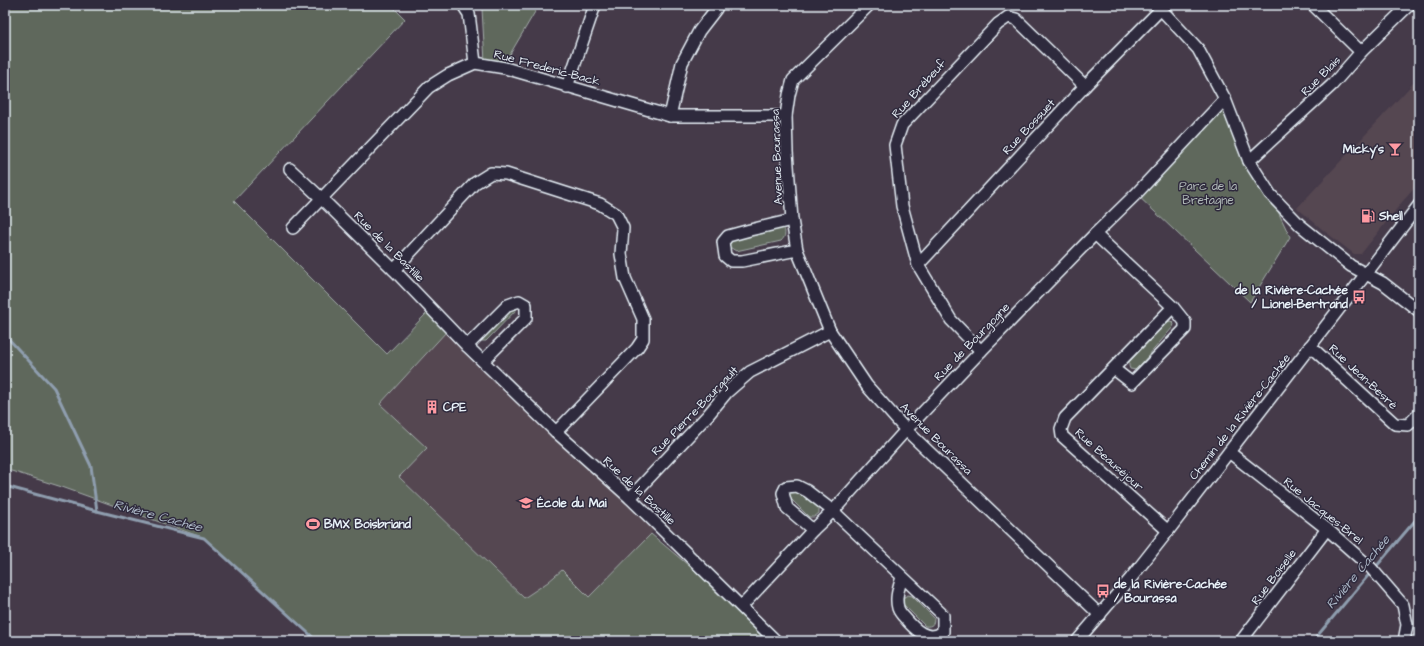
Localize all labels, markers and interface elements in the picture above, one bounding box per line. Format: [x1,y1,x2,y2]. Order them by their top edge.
street label: Rue Frederic-Back [492,46,603,91]
street label: Rue Blais [1297,52,1345,100]
street label: Rue Brébeuf [888,55,951,122]
street label: Rue Bossuet [999,95,1059,159]
street label: Avenue Bourassa [767,109,787,205]
place label: Micky's [1343,141,1384,159]
bar icon: Micky's [1387,141,1403,157]
park label: Parc de la Bretagne [1179,178,1237,210]
street label: Rue de la Bastille [350,208,429,287]
fuel station icon: Shell [1360,208,1376,224]
place label: Shell [1378,208,1403,225]
place label: de la Rivière-Cachée / Lionel-Bertrand [1234,282,1349,313]
bus stop icon: de la Rivière-Cachée / Lionel-Bertrand [1351,289,1367,305]
street label: Rue de Bourgogne [930,299,1015,386]
street label: Rue Jean-Besré [1325,341,1402,414]
street label: Chemin de la Rivière-Cachée [1185,350,1295,484]
street label: Rue Pierre-Bourgault [648,362,743,460]
building icon: CPE [424,399,440,415]
place label: CPE [443,399,467,416]
street label: Avenue Bourassa [896,399,976,479]
street label: Rue Beauséjour [1071,424,1147,496]
street label: Rue de la Bastille [599,453,679,530]
street label: Rue Jacques-Brel [1280,474,1367,549]
school or university icon: École du Mai [518,495,534,511]
place label: École du Mai [537,495,607,512]
water label: Rivière Cachée [112,496,205,537]
sports icon: BMX Boisbriand [305,516,321,532]
place label: BMX Boisbriand [324,516,412,533]
water label: Rivière Cachée [1322,531,1395,613]
street label: Rue Boiselle [1247,545,1301,608]
place label: de la Rivière-Cachée / Bourassa [1113,576,1228,607]
bus stop icon: de la Rivière-Cachée / Bourassa [1095,583,1111,599]

